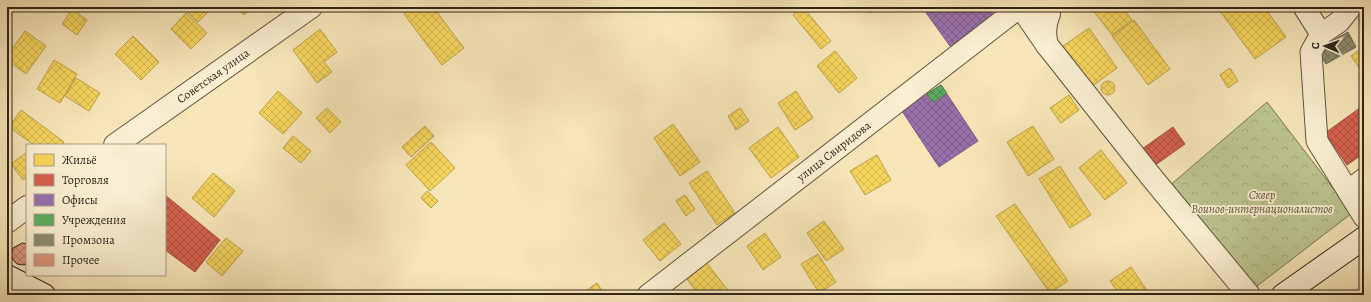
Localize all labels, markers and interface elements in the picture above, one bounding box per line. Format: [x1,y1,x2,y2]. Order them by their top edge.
north arrow [1305,26,1345,66]
text: С [1308,42,1323,49]
street label: Советская улица [174,45,253,107]
street label: улица Свиридова [793,117,875,186]
legend [26,144,166,276]
text: Жильё [62,152,97,168]
text: Торговля [62,172,109,188]
park label: Сквер Воинов-интернационалистов [1191,187,1333,217]
text: Офисы [62,192,98,208]
text: Учреждения [62,212,126,228]
text: Промзона [62,232,115,248]
text: Прочее [62,252,100,268]

